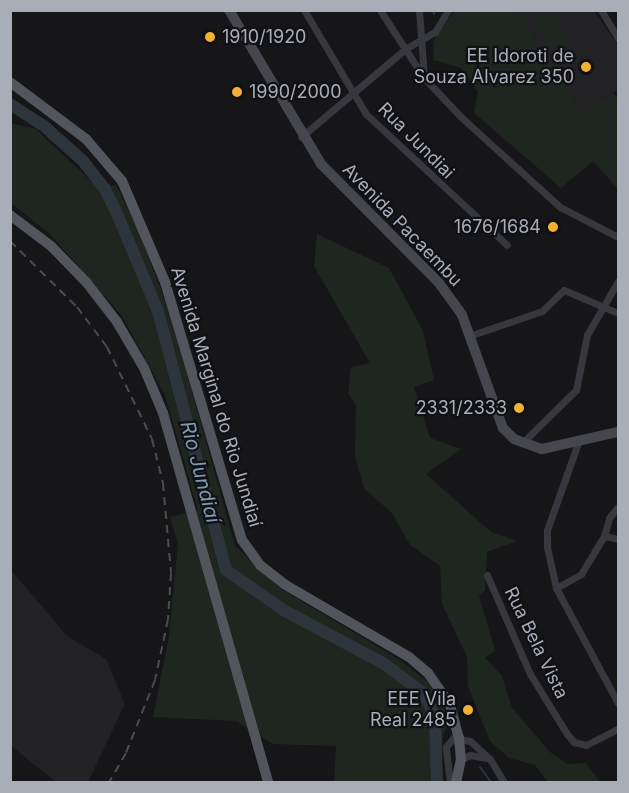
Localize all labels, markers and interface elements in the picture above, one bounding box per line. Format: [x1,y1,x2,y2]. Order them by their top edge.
place label: 1910/1920 [222,26,306,48]
marker: 1910/1920 [203,30,217,44]
place label: EE Idoroti de Souza Alvarez 350 [414,46,574,88]
marker: EE Idoroti de Souza Alvarez 350 [579,60,593,74]
place label: 1990/2000 [249,81,342,103]
marker: 1990/2000 [230,85,244,99]
street label: Rua Jundiai [373,98,459,184]
street label: Avenida Pacaembu [338,159,466,291]
place label: 1676/1684 [454,216,541,238]
marker: 1676/1684 [546,220,560,234]
street label: Avenida Marginal do Rio Jundiaí [166,264,266,530]
place label: 2331/2333 [416,397,507,419]
marker: 2331/2333 [512,401,526,415]
water label: Rio Jundiaí [175,418,225,526]
street label: Rua Bela Vista [500,584,572,702]
place label: EEE Vila Real 2485 [370,689,456,732]
marker: EEE Vila Real 2485 [461,703,475,717]

